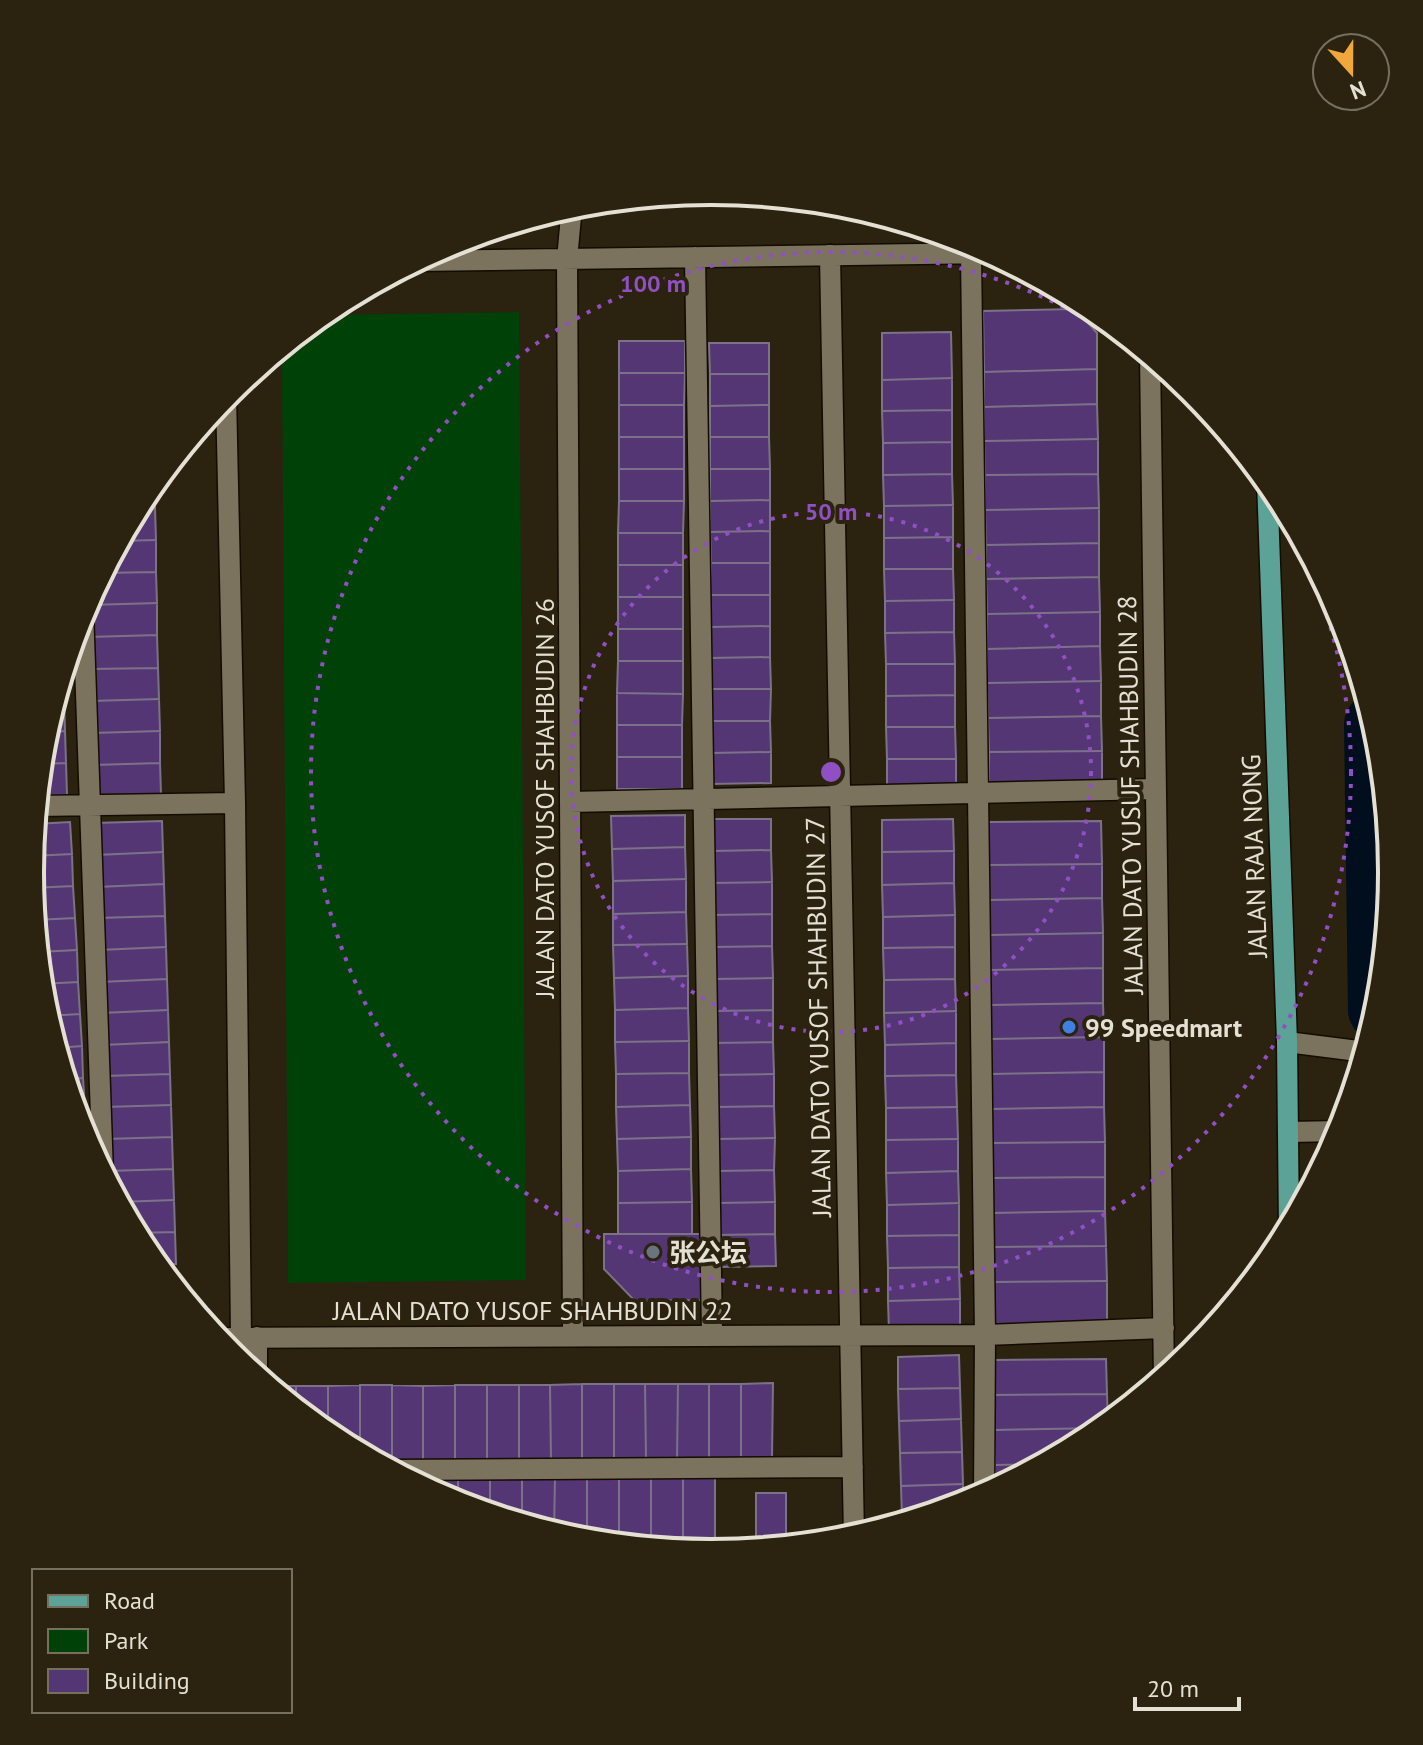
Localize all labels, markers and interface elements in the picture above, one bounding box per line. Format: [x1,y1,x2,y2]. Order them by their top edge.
north arrow [1311,32,1391,112]
text: N [1346,75,1370,106]
text: 100 m [620,268,686,299]
text: 50 m [805,496,857,527]
street label: JALAN DATO YUSUF SHAHBUDIN 28 [1110,595,1150,996]
street label: JALAN DATO YUSOF SHAHBUDIN 26 [528,598,561,999]
street label: JALAN RAJA NONG [1234,754,1274,959]
centre of rings [817,758,845,786]
street label: JALAN DATO YUSOF SHAHBUDIN 27 [798,817,838,1218]
place label: 99 Speedmart [1085,1011,1242,1044]
marker: 99 Speedmart [1060,1018,1078,1036]
place label: 张公坛 [669,1236,747,1269]
marker: 张公坛 [644,1243,662,1261]
street label: JALAN DATO YUSOF SHAHBUDIN 22 [332,1294,733,1327]
legend [32,1569,292,1713]
text: Road [104,1585,155,1616]
text: Park [104,1625,149,1656]
scale bar [1135,1661,1239,1711]
text: Building [104,1665,190,1696]
text: 20 m [1147,1673,1199,1704]

